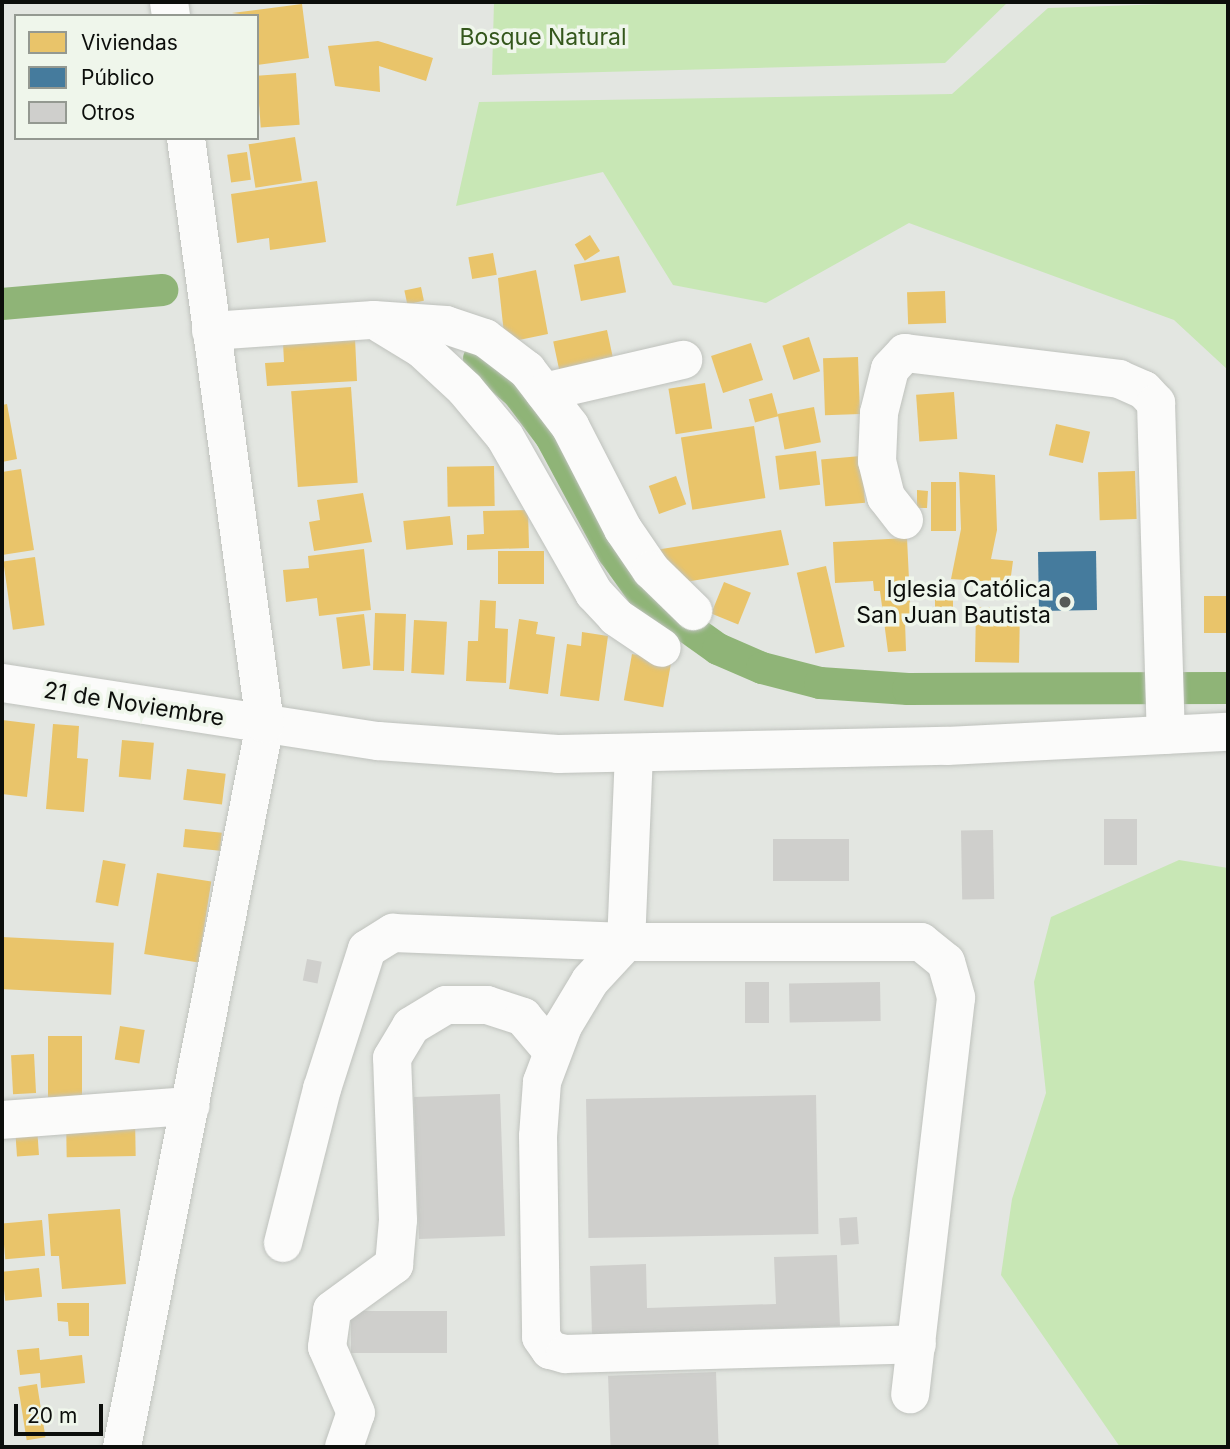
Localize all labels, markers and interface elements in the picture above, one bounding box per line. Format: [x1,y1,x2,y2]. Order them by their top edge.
legend [14,14,259,140]
park label: Bosque Natural [459,23,627,51]
text: Viviendas [81,30,178,55]
text: Público [81,65,154,90]
text: Otros [81,100,135,125]
place label: Iglesia Católica San Juan Bautista [856,575,1051,629]
marker: Iglesia Católica San Juan Bautista [1057,594,1073,610]
street label: 21 de Noviembre [42,676,226,732]
scale bar [18,1390,107,1434]
text: 20 m [27,1403,77,1428]

